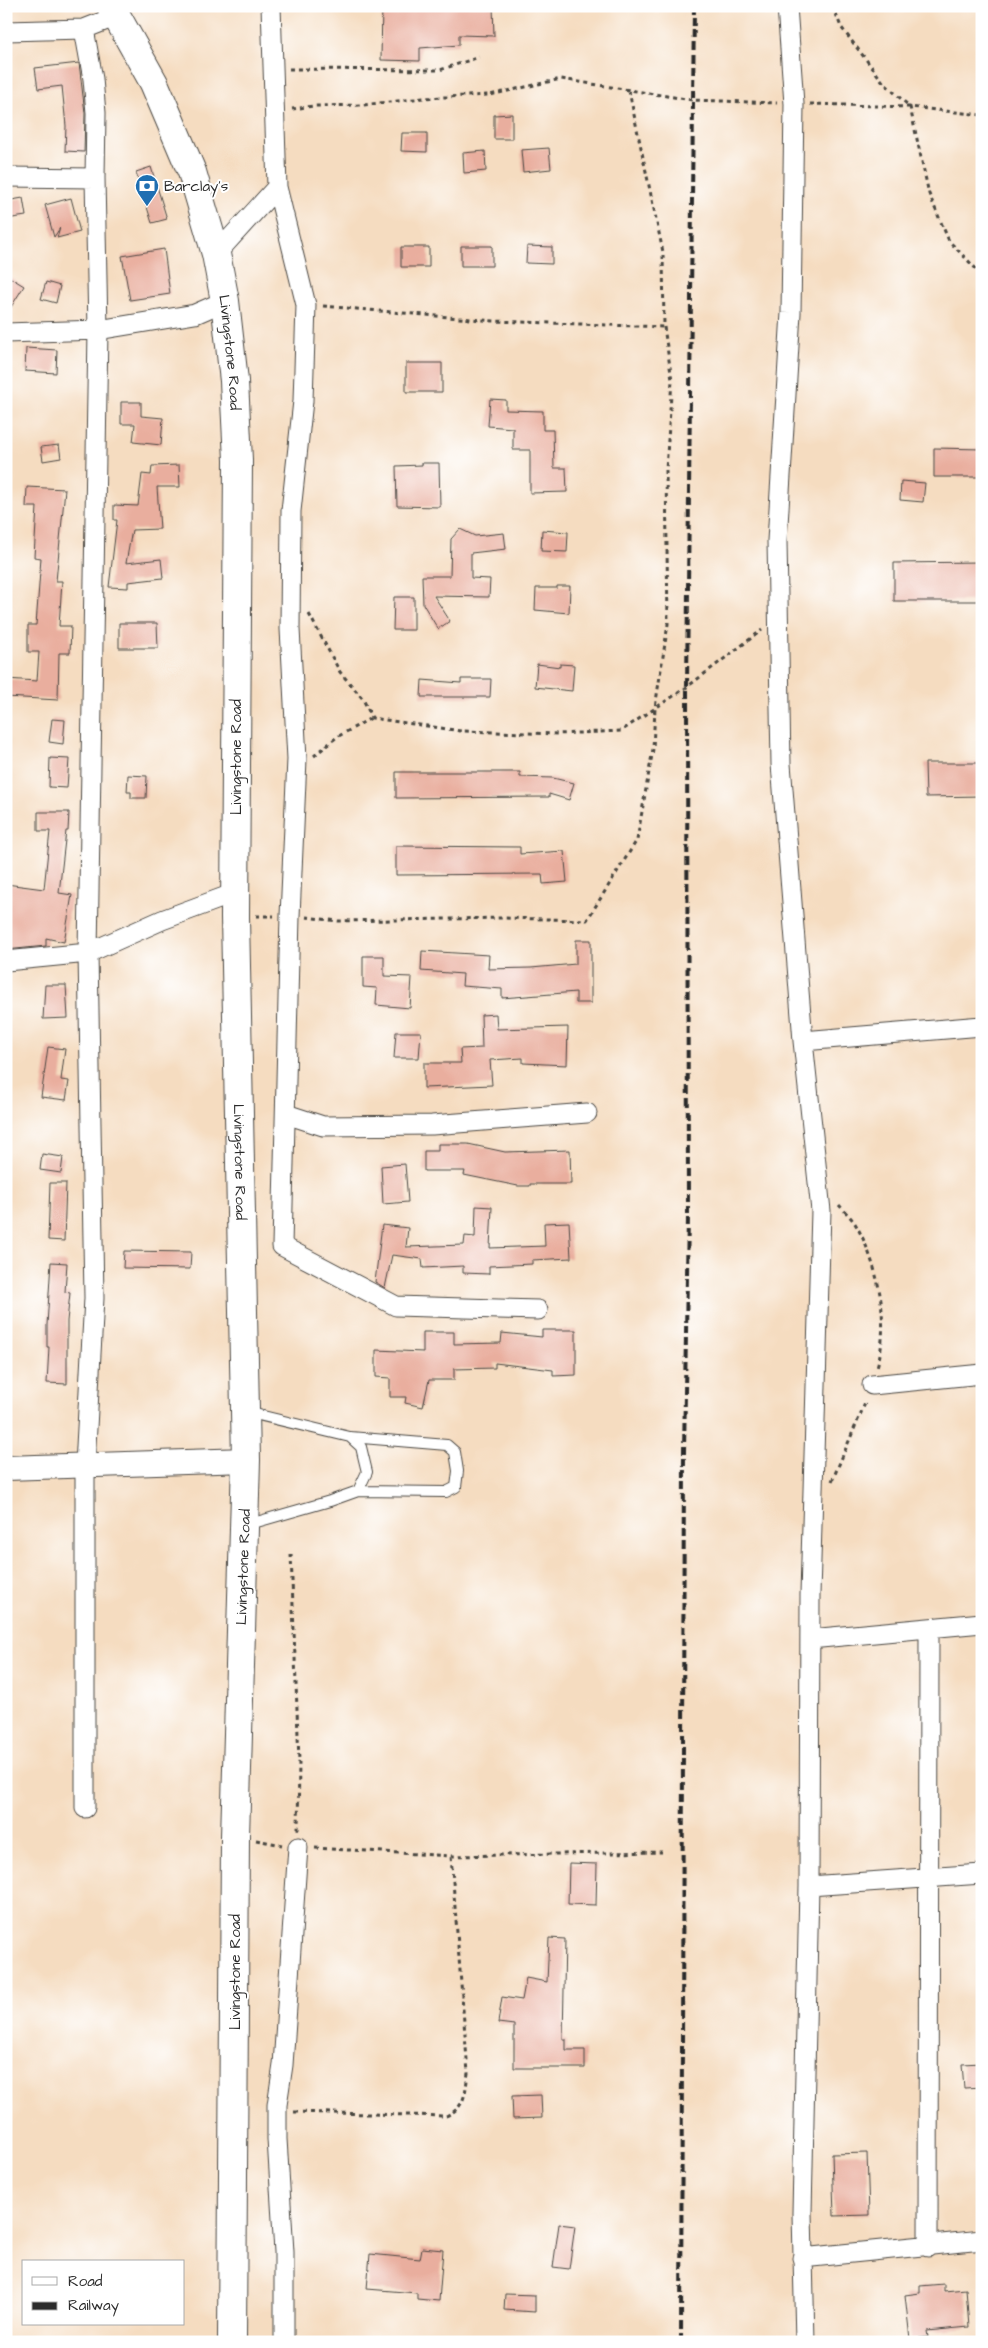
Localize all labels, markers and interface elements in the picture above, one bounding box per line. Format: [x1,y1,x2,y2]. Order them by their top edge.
bank icon: Barclay's [134,173,160,207]
place label: Barclay's [164,176,229,198]
street label: Livingstone Road [213,293,245,411]
street label: Livingstone Road [226,699,248,815]
street label: Livingstone Road [227,1104,251,1221]
street label: Livingstone Road [231,1508,257,1625]
street label: Livingstone Road [225,1914,247,2030]
legend [22,2260,185,2326]
text: Road [68,2271,103,2292]
text: Railway [68,2295,119,2317]

